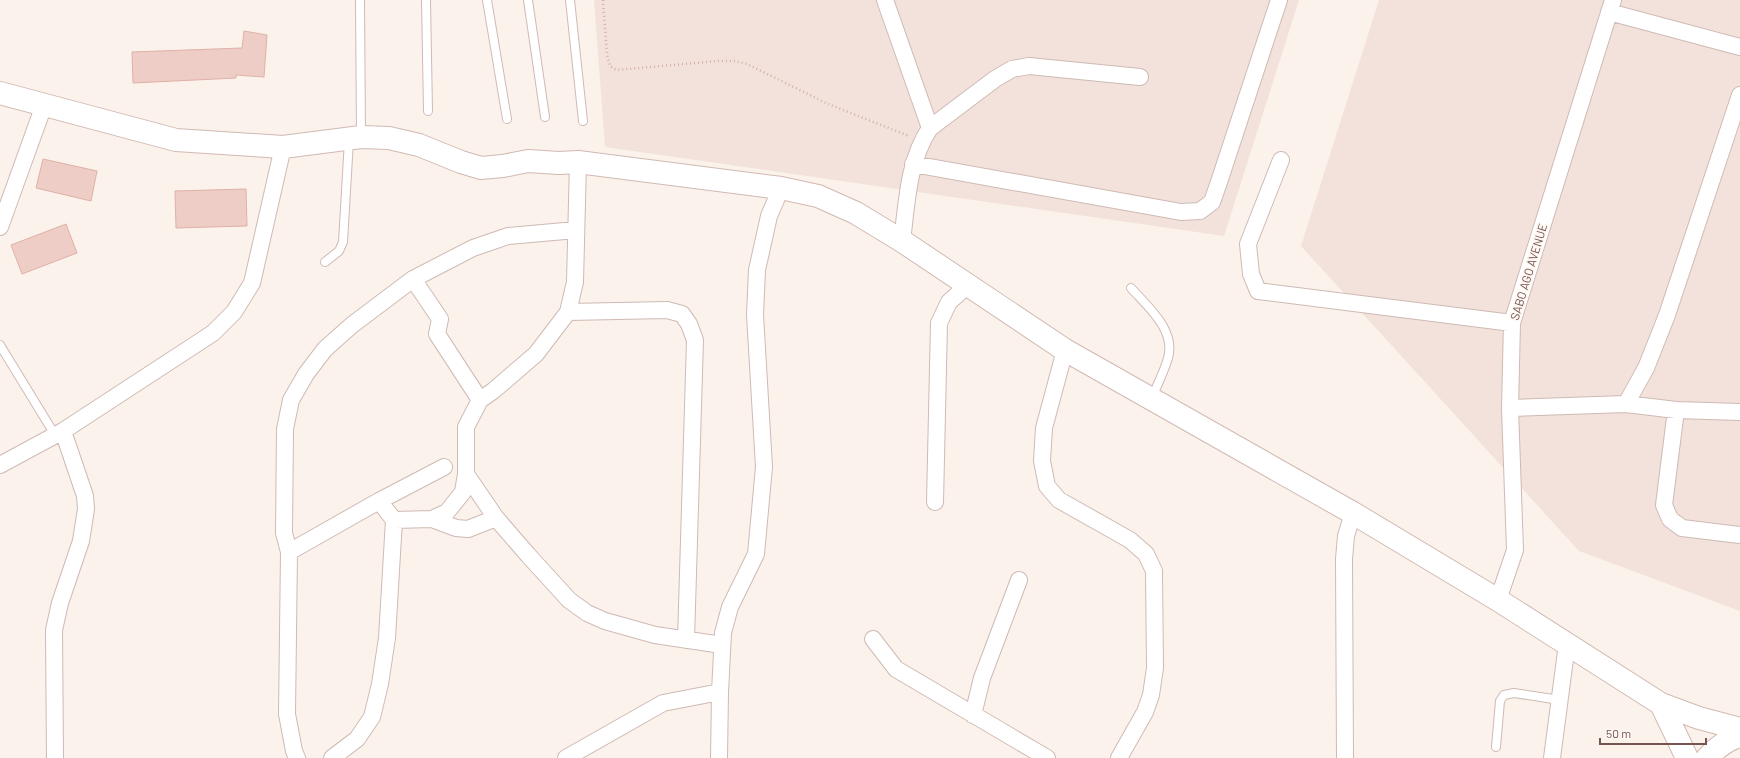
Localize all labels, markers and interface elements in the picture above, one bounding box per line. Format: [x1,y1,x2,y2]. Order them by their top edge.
street label: SABO AGO AVENUE [1507,222,1549,322]
scale bar [1600,720,1706,746]
text: 50 m [1606,726,1631,740]

